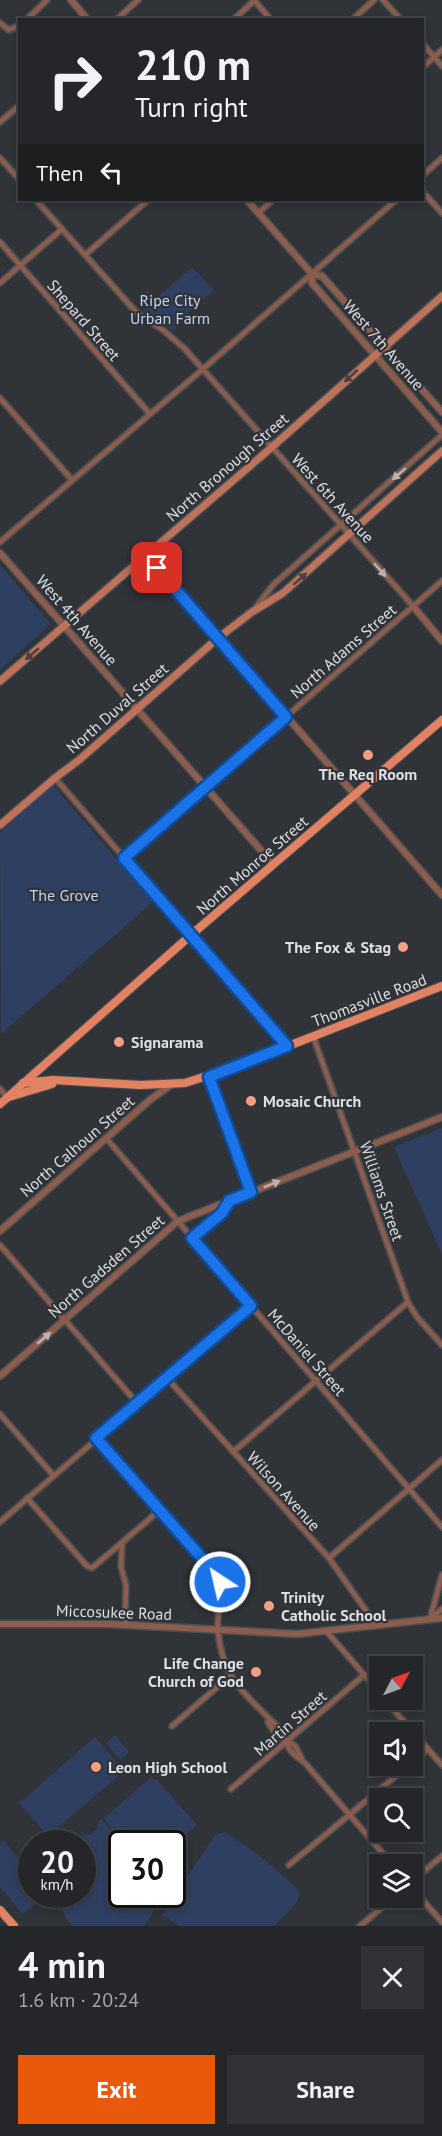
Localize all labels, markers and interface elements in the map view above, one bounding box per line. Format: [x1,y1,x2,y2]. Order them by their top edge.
text: 210 m [135,37,251,92]
icon: right [36,42,114,120]
text: Turn right [135,90,248,124]
icon: left [95,156,128,189]
text: Then [36,159,83,187]
street label: Shepard Street [43,275,125,365]
park label: Ripe City Urban Farm [130,290,210,328]
street label: West 7th Avenue [339,296,429,394]
one-way arrow [344,369,359,382]
street label: North Bronough Street [162,408,293,526]
street label: West 6th Avenue [288,449,378,547]
one-way arrow [392,467,407,480]
pin [131,542,182,593]
icon: arrive [140,551,173,584]
one-way arrow [373,562,387,577]
street label: West 4th Avenue [32,571,122,669]
one-way arrow [292,573,307,586]
street label: North Adams Street [286,599,401,702]
one-way arrow [24,647,40,660]
street label: North Duval Street [62,658,172,758]
marker: The Req Room [361,748,375,762]
place label: The Req Room [319,764,417,784]
street label: North Monroe Street [192,811,312,919]
park label: The Grove [29,885,99,905]
place label: The Fox & Stag [285,937,391,957]
marker: The Fox & Stag [396,940,410,954]
street label: Thomasville Road [309,969,429,1031]
place label: Signarama [131,1032,203,1052]
marker: Signarama [112,1035,126,1049]
street label: North Calhoun Street [16,1091,139,1201]
place label: Mosaic Church [263,1091,361,1111]
marker: Mosaic Church [244,1094,258,1108]
street label: Williams Street [356,1139,409,1244]
one-way arrow [264,1179,282,1189]
street label: North Gadsden Street [44,1210,169,1322]
street label: McDaniel Street [264,1304,351,1400]
one-way arrow [36,1332,51,1345]
street label: Wilson Avenue [243,1447,325,1535]
position arrow [188,1550,252,1614]
place label: Trinity Catholic School [281,1587,387,1625]
marker: Trinity Catholic School [262,1599,276,1613]
street label: Miccosukee Road [56,1600,172,1624]
place label: Life Change Church of God [148,1653,244,1691]
north arrow [369,1656,423,1710]
map controls [369,1656,423,1908]
marker: Life Change Church of God [249,1665,263,1679]
street label: Martin Street [249,1686,331,1760]
button: sound [369,1722,423,1776]
place label: Leon High School [108,1757,227,1777]
marker: Leon High School [89,1760,103,1774]
button: search [369,1788,423,1842]
speed limit sign: 30 [108,1830,186,1908]
text: 20 [40,1842,74,1881]
button: layers [369,1854,423,1908]
text: km/h [41,1875,73,1894]
text: 4 min [18,1941,106,1988]
button: close [361,1946,424,2009]
text: 1.6 km · 20:24 [18,1987,139,2013]
button: Exit [18,2055,215,2124]
button: Share [227,2055,424,2124]

